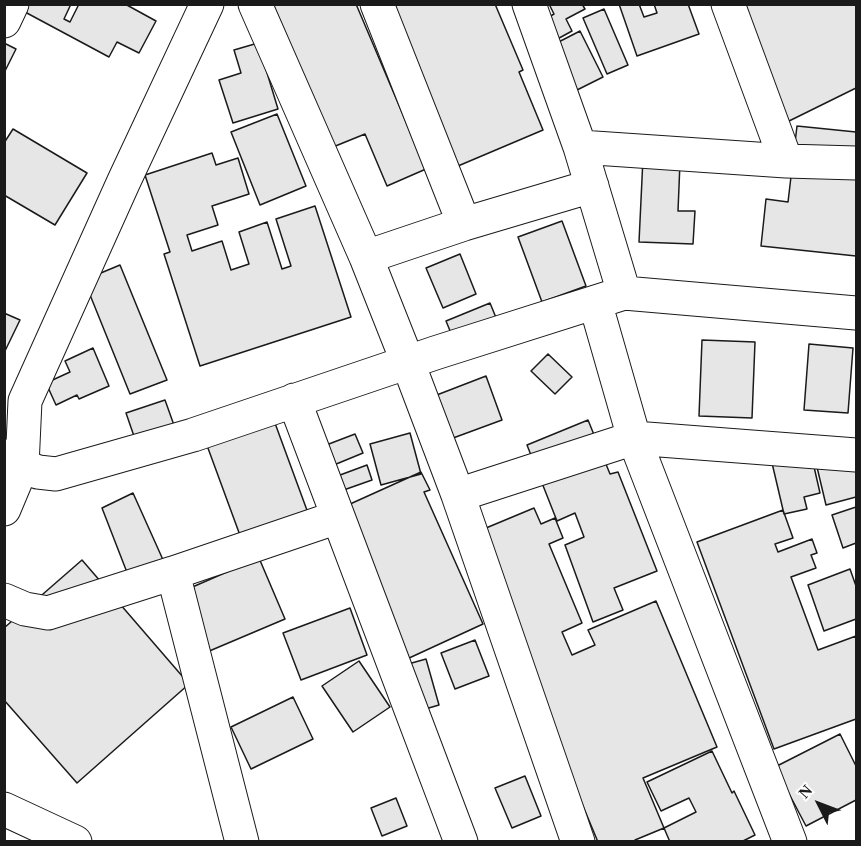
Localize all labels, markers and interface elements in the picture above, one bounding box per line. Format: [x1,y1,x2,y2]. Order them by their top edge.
north arrow [789,774,849,834]
text: N [795,782,815,802]

